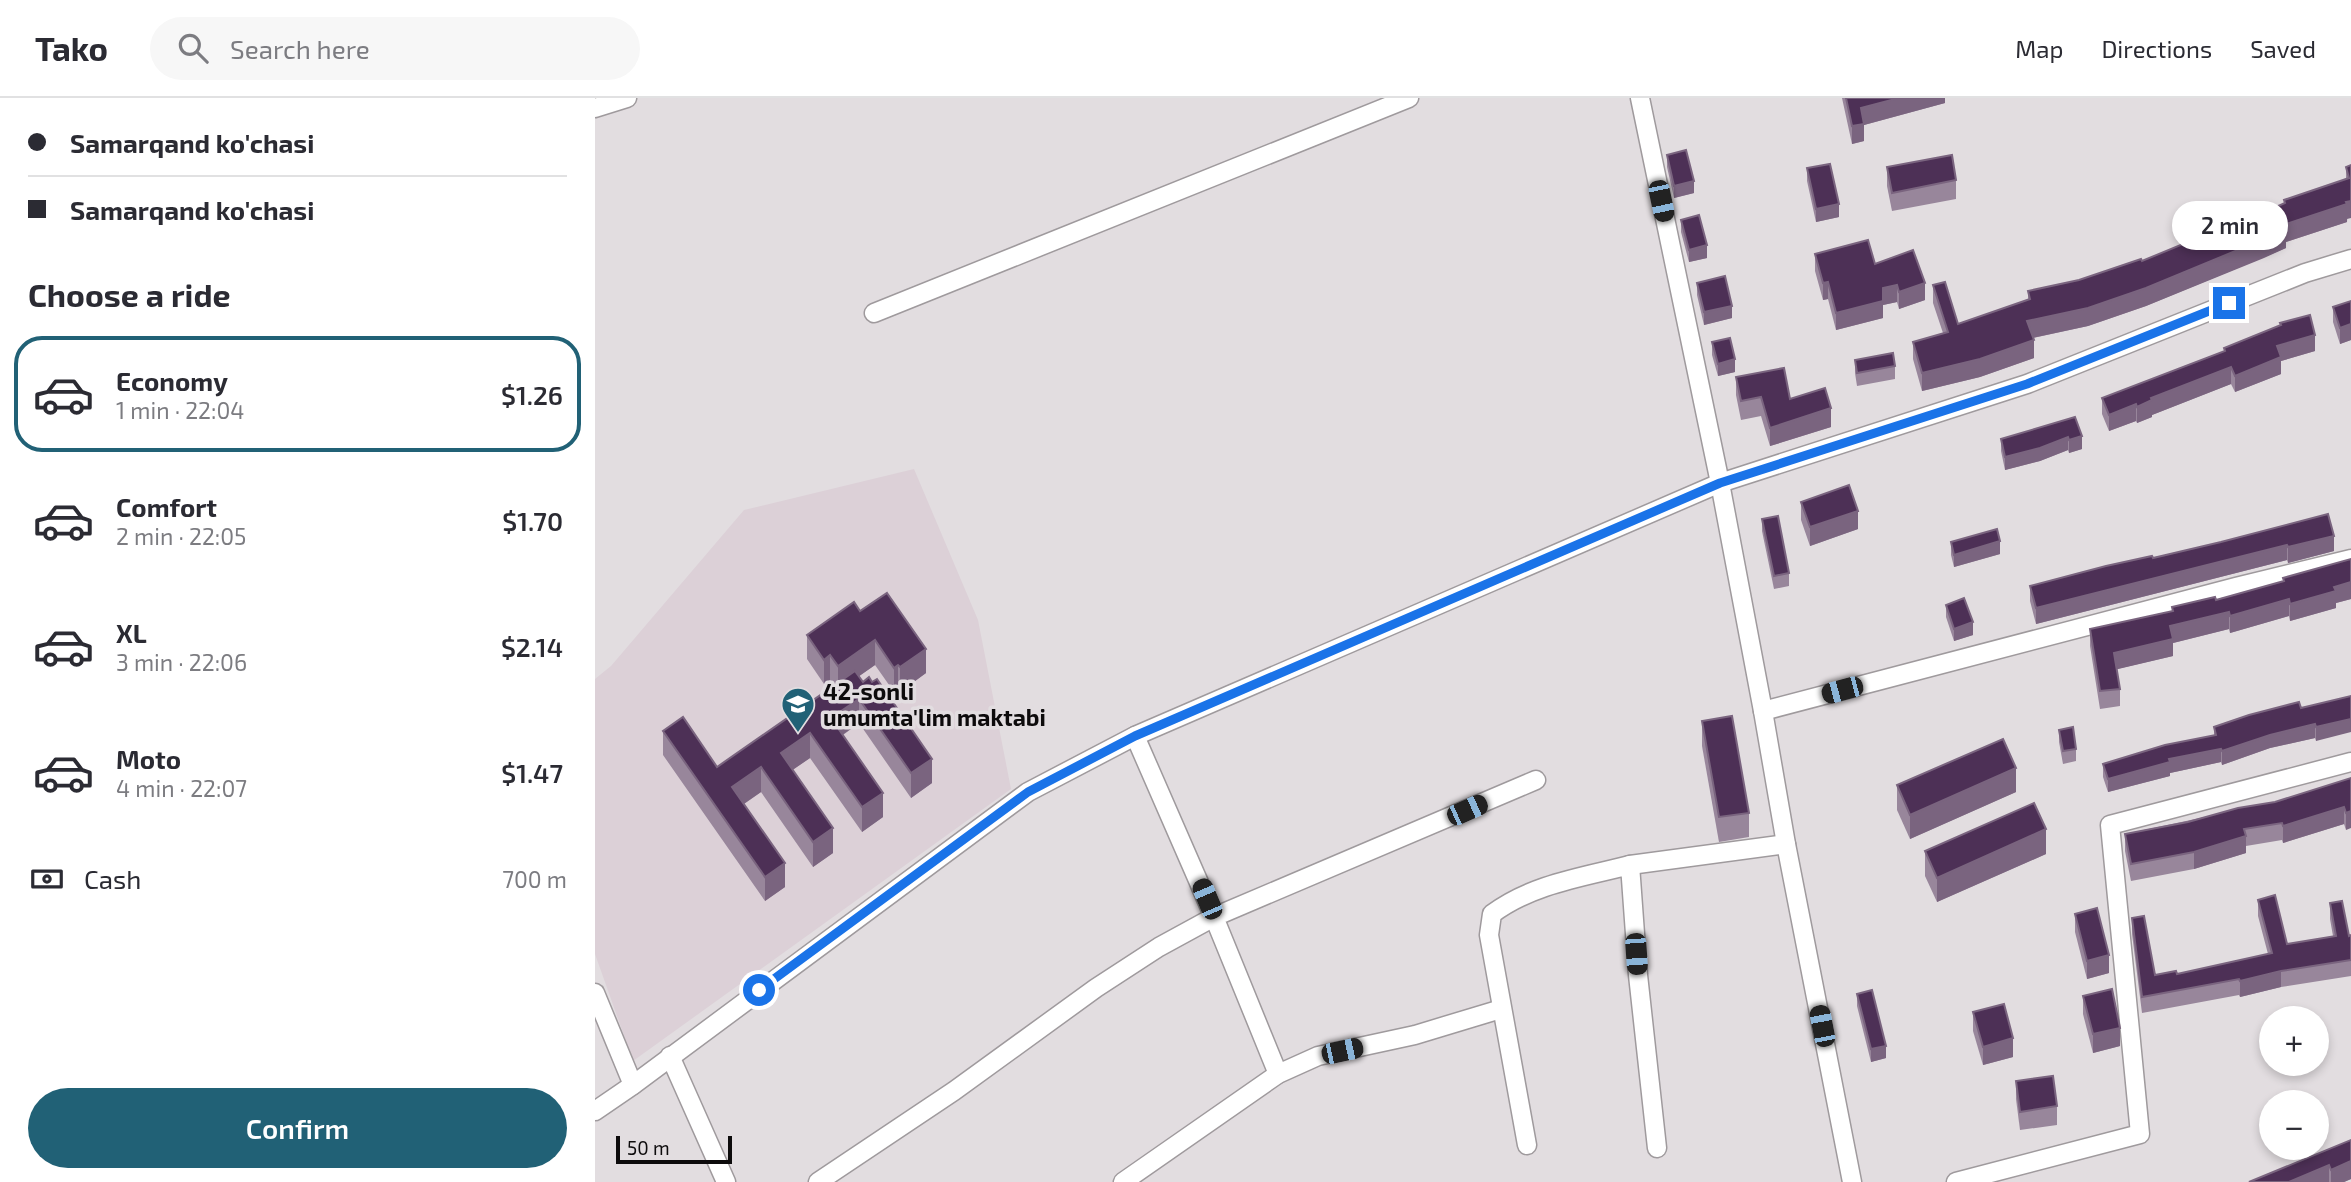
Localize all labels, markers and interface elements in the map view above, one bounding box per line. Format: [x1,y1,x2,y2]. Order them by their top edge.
search box [150,17,640,80]
text: Tako [35,28,108,68]
icon: search [174,29,212,67]
text: Search here [230,33,370,64]
text: Map [2015,34,2063,63]
text: Directions [2101,34,2212,63]
text: Saved [2250,34,2316,63]
text: Samarqand ko'chasi [70,127,314,158]
car [1647,178,1676,224]
text: Samarqand ko'chasi [70,194,314,225]
callout: 2 min [2171,202,2287,250]
text: 2 min [2201,211,2259,239]
text: Choose a ride [28,275,231,313]
route end [2213,287,2245,319]
icon: car [32,363,95,426]
text: Economy [116,365,228,396]
text: $1.26 [501,379,563,410]
text: 1 min · 22:04 [116,396,244,424]
icon: car [32,489,95,552]
text: Comfort [116,491,217,522]
text: $1.70 [502,505,563,536]
text: 2 min · 22:05 [116,522,246,550]
icon: car [32,615,95,678]
text: XL [116,617,147,648]
text: $2.14 [501,631,563,662]
text: 3 min · 22:06 [116,648,247,676]
car [1819,674,1866,706]
place label: 42-sonli umumta'lim maktabi [823,677,1046,731]
school or university icon: 42-sonli umumta'lim maktabi [779,685,817,734]
icon: car [32,741,95,804]
text: Moto [116,743,181,774]
text: $1.47 [501,757,563,788]
text: 4 min · 22:07 [116,774,247,802]
car [1444,792,1491,828]
icon: cash [28,860,66,898]
text: Cash [84,863,141,894]
text: 700 m [502,865,567,893]
car [1190,876,1225,922]
car [1625,932,1648,976]
route start [743,974,775,1006]
car [1808,1003,1837,1049]
map controls [2259,1006,2329,1160]
button: + [2259,1006,2329,1076]
car [1320,1036,1365,1066]
button: Confirm [28,1088,567,1168]
button: − [2259,1090,2329,1160]
scale bar [616,1133,731,1165]
text: 50 m [627,1136,670,1159]

